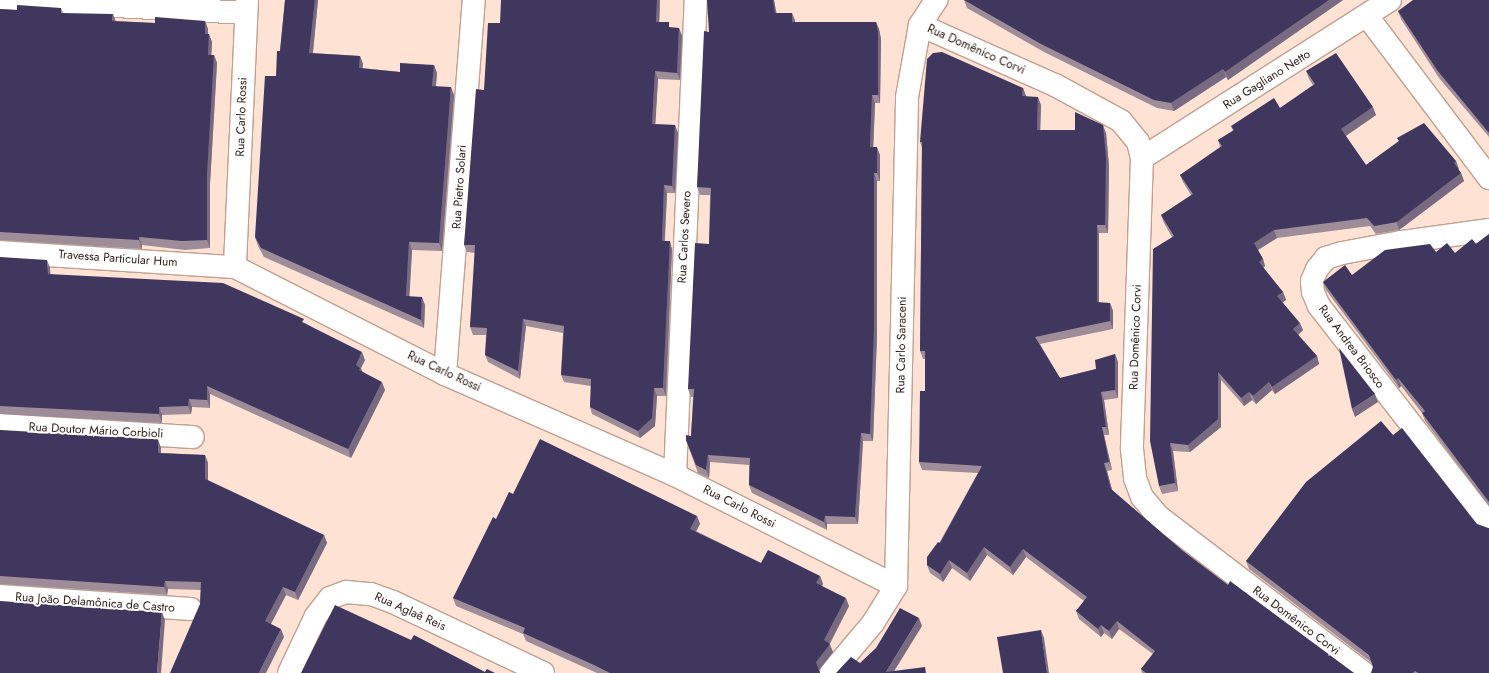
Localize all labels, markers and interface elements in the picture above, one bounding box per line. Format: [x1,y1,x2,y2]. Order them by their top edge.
street label: Rua Domênico Corvi [925,22,1027,78]
street label: Rua Gagliano Netto [1221,47,1313,113]
street label: Rua Carlo Rossi [233,77,251,157]
street label: Rua Pietro Solari [450,145,470,229]
street label: Rua Carlos Severo [675,190,695,284]
street label: Travessa Particular Hum [58,248,178,270]
street label: Rua Domênico Corvi [1127,284,1145,390]
street label: Rua Carlo Saraceni [894,296,910,394]
street label: Rua Andrea Briosco [1315,303,1387,391]
street label: Rua Carlo Rossi [405,349,483,395]
street label: Rua Doutor Mário Corbioli [28,420,164,442]
street label: Rua Carlo Rossi [700,483,778,531]
street label: Rua Domênico Corvi [1249,583,1343,659]
street label: Rua João Delamônica de Castro [15,590,175,616]
street label: Rua Aglaê Reis [372,590,448,634]

